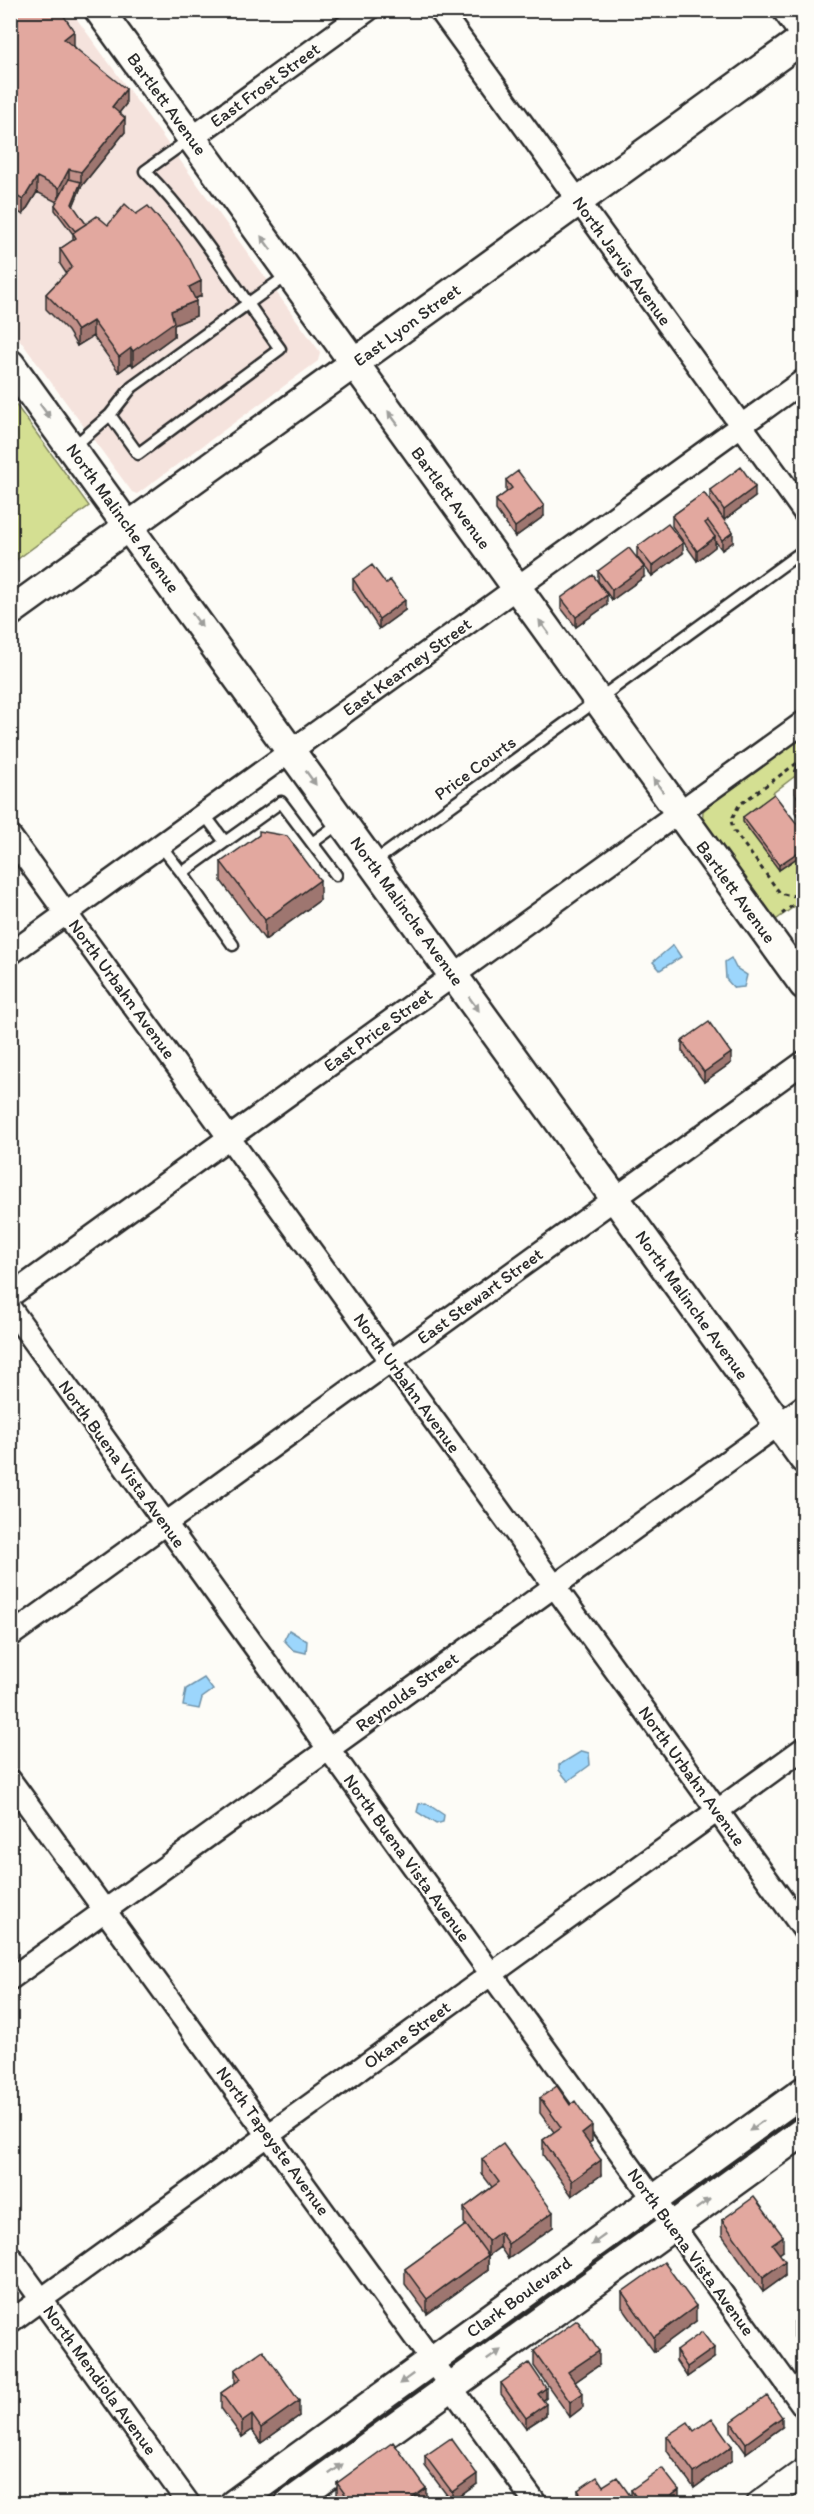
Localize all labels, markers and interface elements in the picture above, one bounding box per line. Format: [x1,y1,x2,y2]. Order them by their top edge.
street label: East Frost Street [206,38,324,132]
street label: Bartlett Avenue [122,48,212,160]
street label: North Jarvis Avenue [568,192,676,330]
one-way arrow [261,235,273,250]
street label: East Lyon Street [349,279,465,371]
one-way arrow [39,403,51,419]
one-way arrow [387,411,399,426]
street label: North Malinche Avenue [61,439,185,597]
street label: Bartlett Avenue [406,442,496,554]
one-way arrow [191,611,203,627]
street label: East Kearney Street [338,613,476,721]
one-way arrow [538,619,550,635]
street label: Price Courts [430,731,520,805]
one-way arrow [305,769,317,785]
one-way arrow [653,777,665,792]
street label: North Malinche Avenue [345,832,469,990]
street label: Bartlett Avenue [691,836,781,948]
street label: North Urbahn Avenue [64,915,180,1063]
street label: East Price Street [319,983,437,1077]
one-way arrow [468,995,480,1011]
street label: North Malinche Avenue [630,1226,754,1384]
street label: East Stewart Street [413,1243,547,1349]
street label: North Urbahn Avenue [349,1309,465,1457]
street label: North Buena Vista Avenue [54,1376,190,1552]
street label: Reynolds Street [351,1647,463,1737]
street label: North Urbahn Avenue [634,1702,750,1850]
street label: North Buena Vista Avenue [339,1770,475,1946]
street label: Okane Street [359,1996,455,2074]
street label: North Tapeyste Avenue [211,2062,335,2220]
one-way arrow [749,2119,764,2131]
street label: North Buena Vista Avenue [623,2164,759,2340]
one-way arrow [695,2198,710,2210]
one-way arrow [591,2234,607,2246]
street label: Clark Boulevard [462,2251,576,2343]
street label: North Mendiola Avenue [38,2301,162,2459]
one-way arrow [485,2349,501,2361]
one-way arrow [399,2373,415,2385]
one-way arrow [327,2463,343,2475]

